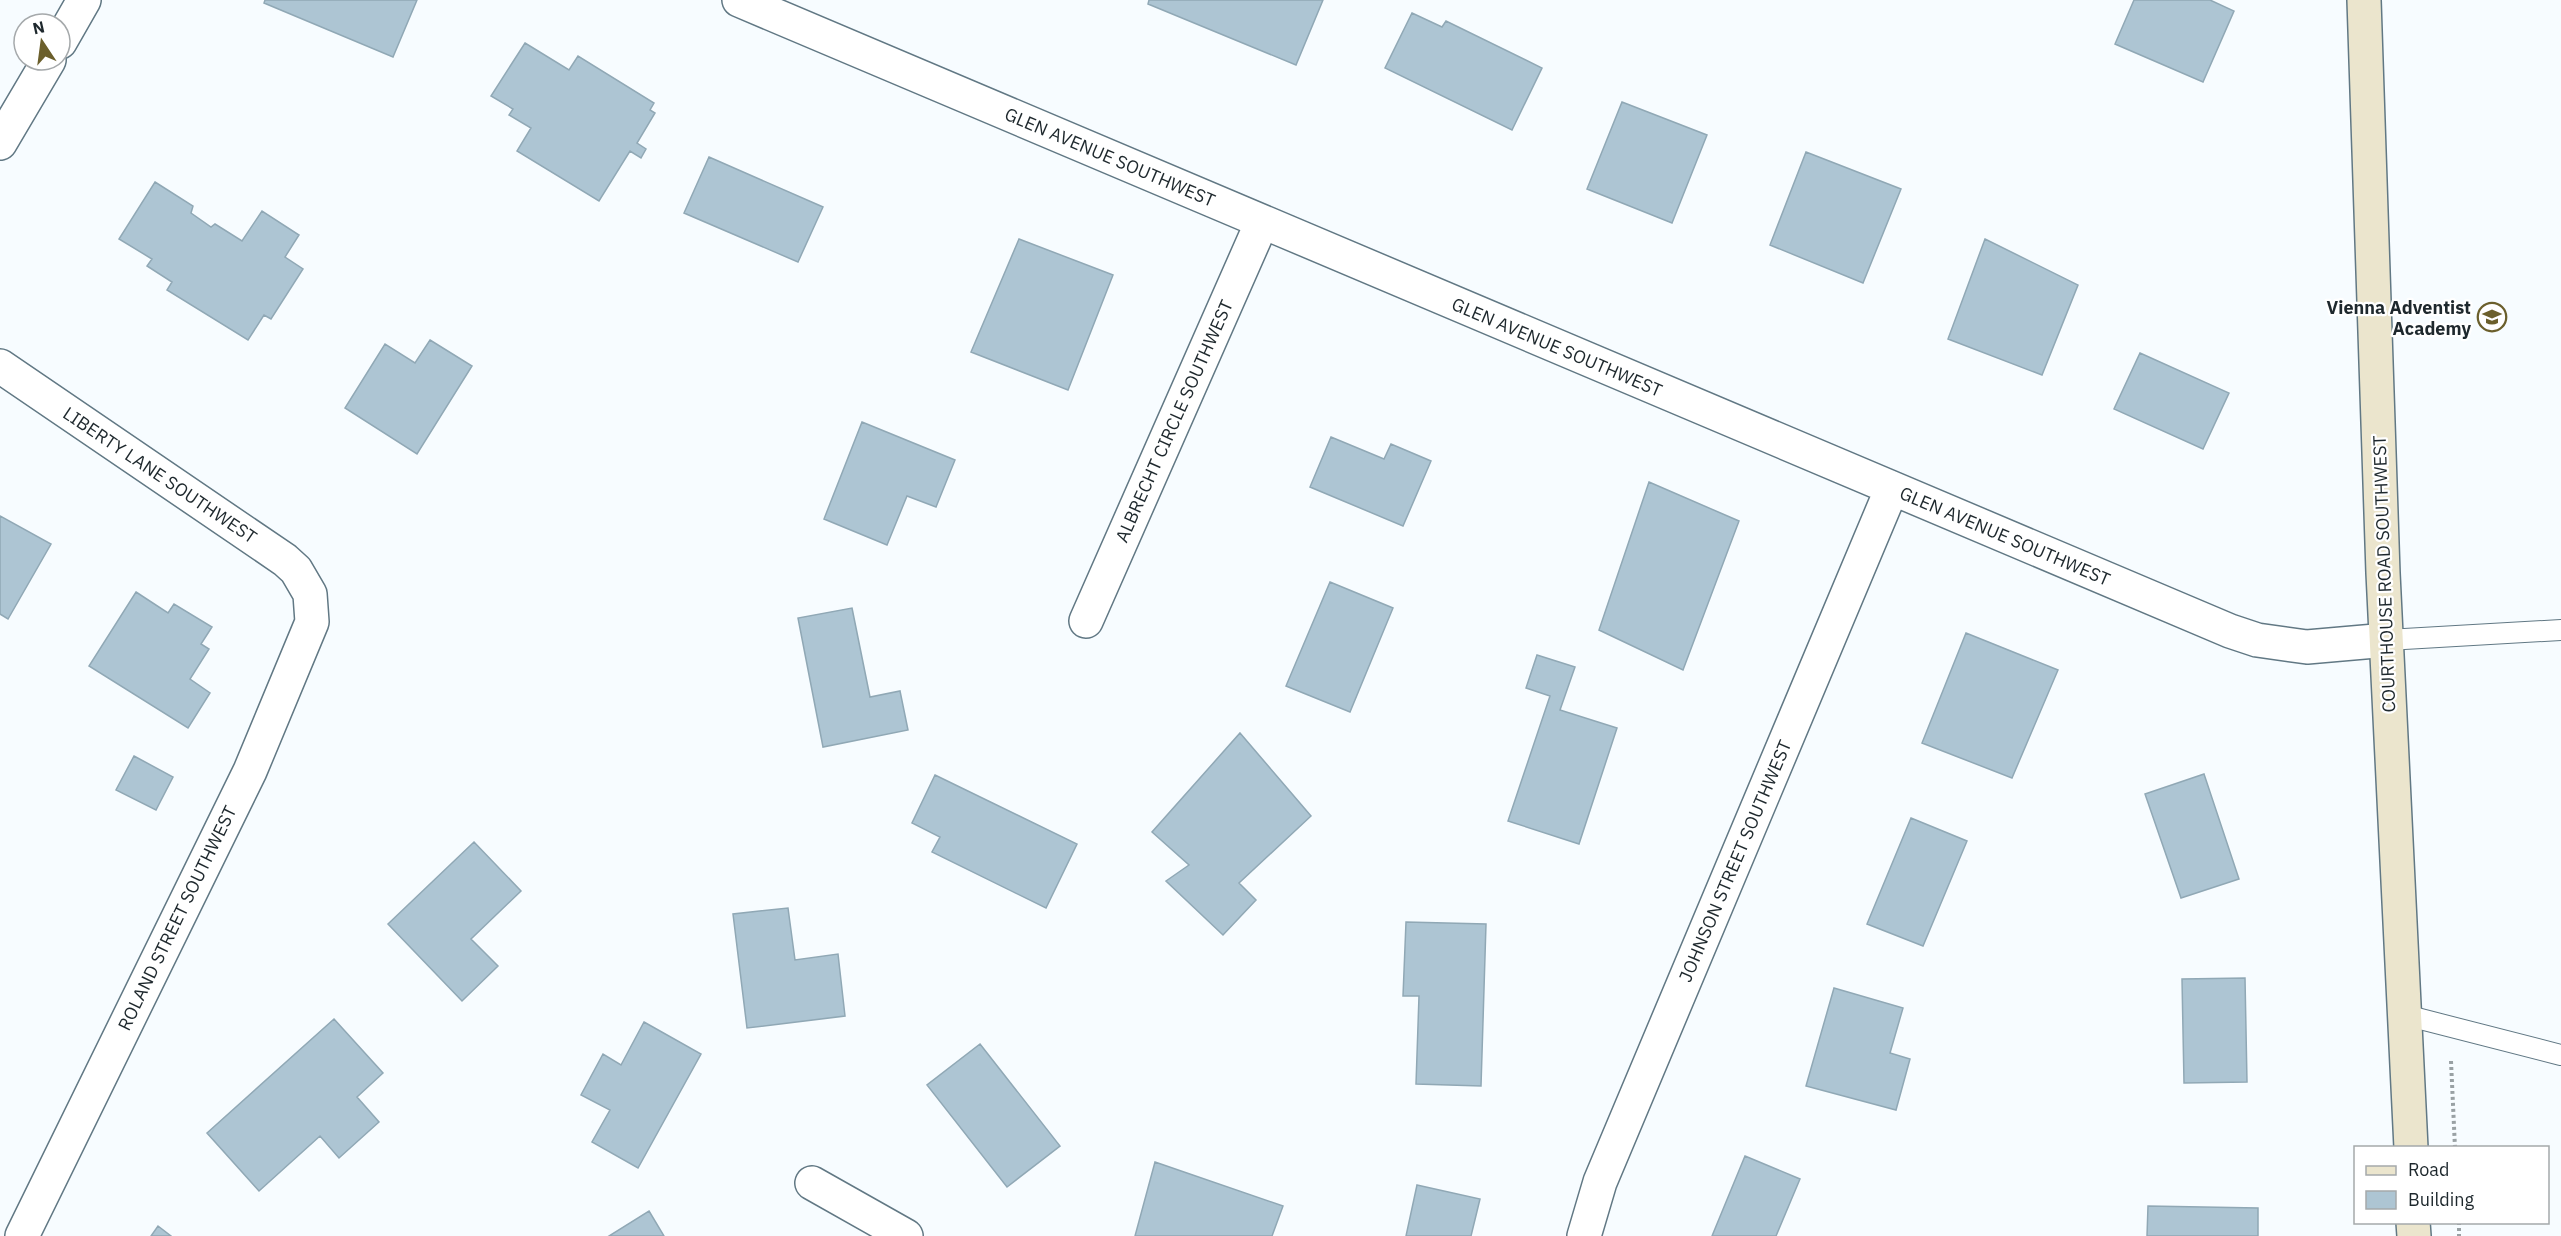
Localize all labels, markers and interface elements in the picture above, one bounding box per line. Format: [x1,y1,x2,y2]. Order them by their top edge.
north arrow [12,12,72,72]
text: N [31,16,47,38]
street label: GLEN AVENUE SOUTHWEST [1001,102,1219,212]
street label: GLEN AVENUE SOUTHWEST [1448,292,1666,402]
street label: ALBRECHT CIRCLE SOUTHWEST [1110,296,1238,546]
place label: Vienna Adventist Academy [2327,296,2471,340]
school or university icon: Vienna Adventist Academy [2476,301,2508,333]
street label: LIBERTY LANE SOUTHWEST [59,402,261,548]
street label: COURTHOUSE ROAD SOUTHWEST [2368,435,2400,713]
street label: GLEN AVENUE SOUTHWEST [1896,481,2114,591]
street label: JOHNSON STREET SOUTHWEST [1674,737,1796,985]
street label: ROLAND STREET SOUTHWEST [113,802,241,1034]
legend [2354,1146,2549,1224]
text: Road [2408,1158,2449,1181]
text: Building [2408,1188,2475,1211]

